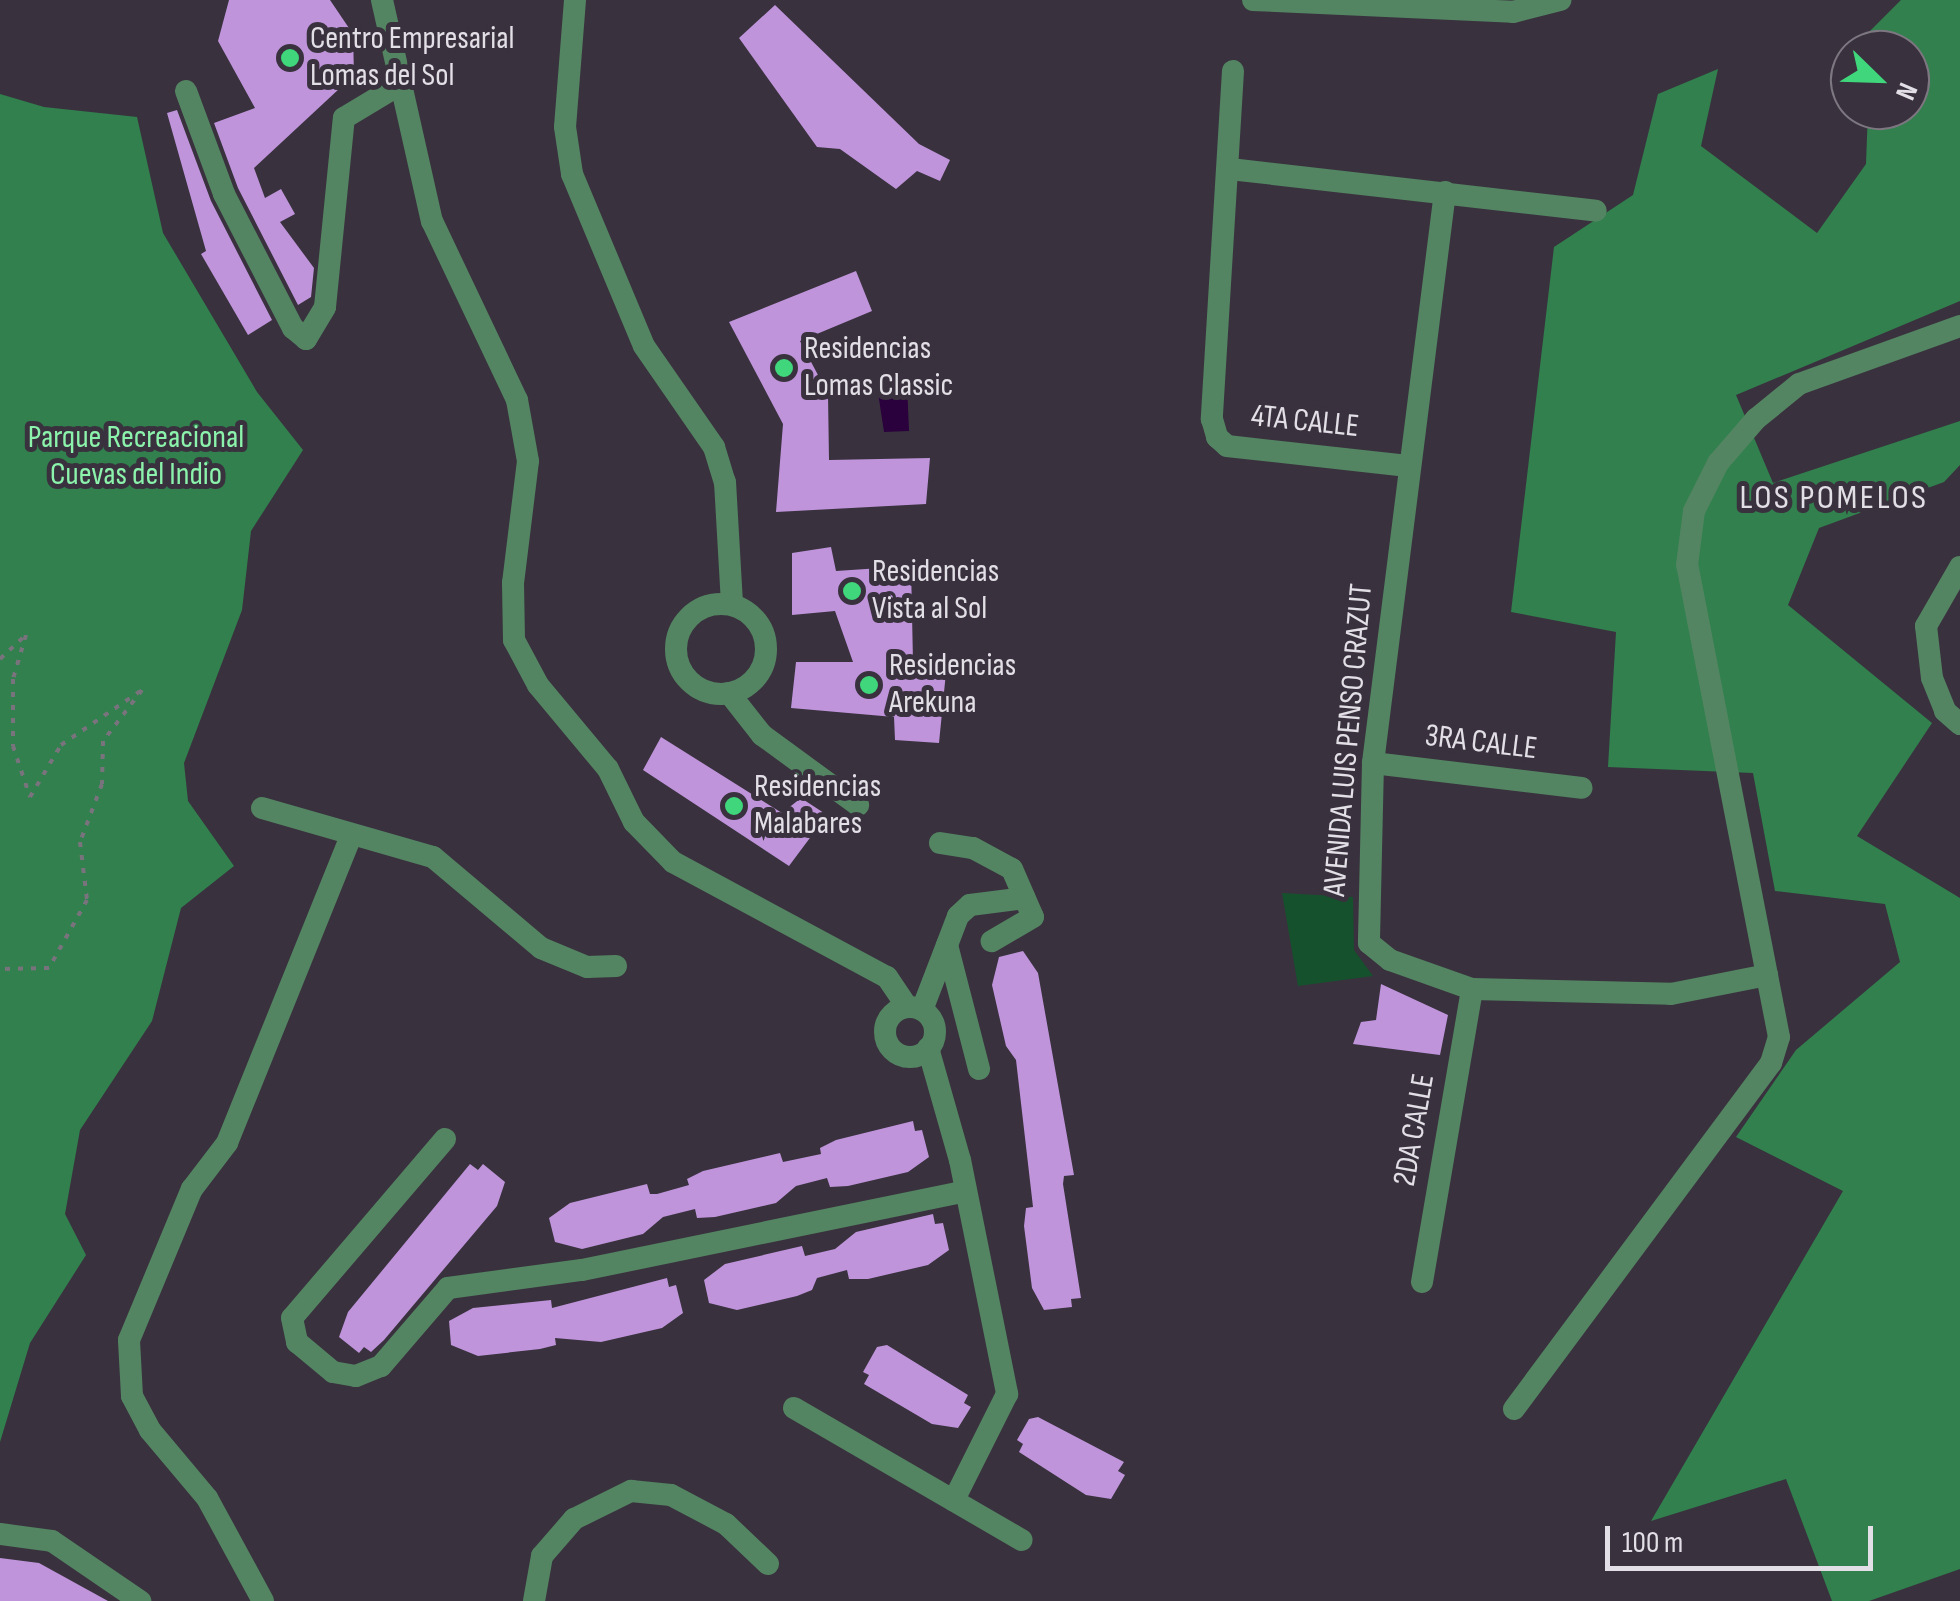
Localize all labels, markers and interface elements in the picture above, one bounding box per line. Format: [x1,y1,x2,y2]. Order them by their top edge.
place label: Centro Empresarial Lomas del Sol [310,21,514,96]
north arrow [1830,30,1930,130]
marker: Centro Empresarial Lomas del Sol [279,47,301,69]
text: N [1888,78,1924,104]
place label: Residencias Lomas Classic [804,331,953,406]
marker: Residencias Lomas Classic [773,357,795,379]
street label: 4TA CALLE [1249,397,1361,447]
park label: Parque Recreacional Cuevas del Indio [28,420,244,495]
district label: LOS POMELOS [1739,477,1929,519]
place label: Residencias Vista al Sol [872,554,999,629]
marker: Residencias Vista al Sol [841,580,863,602]
street label: AVENIDA LUIS PENSO CRAZUT [1316,582,1382,898]
place label: Residencias Arekuna [889,648,1016,723]
marker: Residencias Arekuna [858,674,880,696]
street label: 3RA CALLE [1423,717,1539,769]
place label: Residencias Malabares [754,769,881,844]
marker: Residencias Malabares [723,795,745,817]
street label: 2DA CALLE [1386,1071,1444,1189]
scale bar [1610,1506,1878,1568]
text: 100 m [1622,1525,1683,1561]

